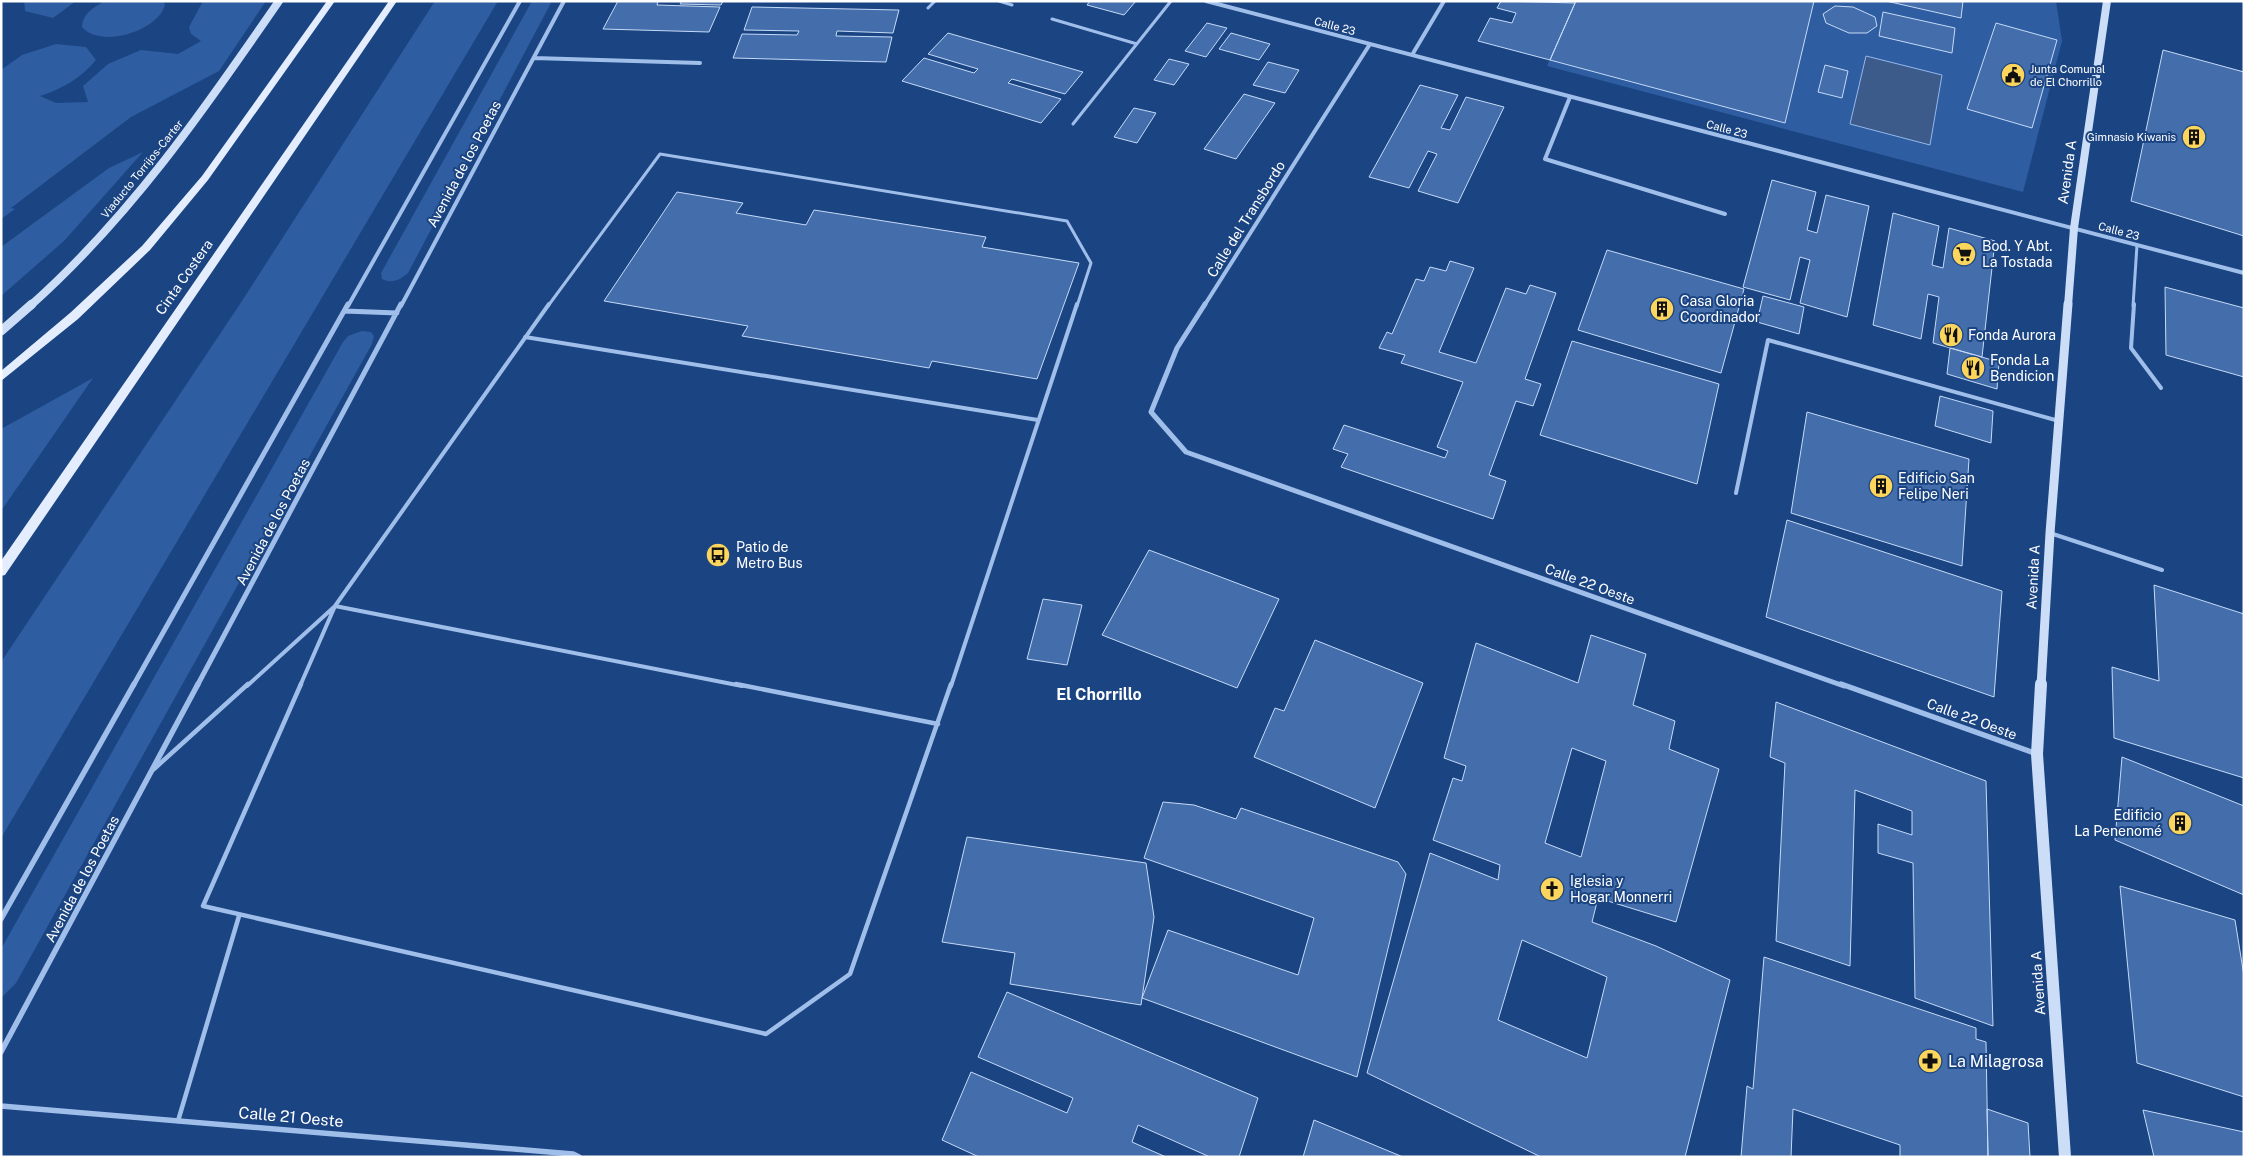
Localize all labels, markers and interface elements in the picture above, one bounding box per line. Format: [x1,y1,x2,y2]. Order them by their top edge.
street label: Calle 23 [1313,15,1357,37]
public building icon: Junta Comunal de El Chorrillo [2000,62,2026,88]
place label: Junta Comunal de El Chorrillo [2030,63,2105,88]
street label: Avenida de los Poetas [424,98,504,230]
street label: Viaducto Torrijos-Carter [99,118,185,220]
street label: Calle 23 [1705,118,1749,140]
building icon: Gimnasio Kiwanis [2181,124,2207,150]
place label: Gimnasio Kiwanis [2087,131,2176,143]
street label: Avenida A [2055,139,2079,205]
street label: Calle del Transbordo [1204,158,1288,280]
street label: Calle 23 [2097,220,2141,242]
street label: Cinta Costera [152,236,216,318]
place label: Bod. Y Abt. La Tostada [1982,238,2052,270]
supermarket icon: Bod. Y Abt. La Tostada [1951,241,1977,267]
place label: Casa Gloria Coordinador [1680,293,1760,325]
building icon: Casa Gloria Coordinador [1649,296,1675,322]
restaurant icon: Fonda Aurora [1938,322,1964,348]
place label: Fonda Aurora [1968,327,2056,343]
place label: Fonda La Bendicion [1990,352,2054,384]
restaurant icon: Fonda La Bendicion [1960,355,1986,381]
street label: Avenida de los Poetas [233,456,313,588]
place label: Edificio San Felipe Neri [1898,470,1975,502]
building icon: Edificio San Felipe Neri [1868,473,1894,499]
place label: Patio de Metro Bus [736,539,803,571]
bus stop icon: Patio de Metro Bus [705,542,731,568]
street label: Avenida A [2023,544,2043,610]
street label: Calle 22 Oeste [1543,560,1637,608]
district label: El Chorrillo [1056,685,1142,704]
street label: Calle 22 Oeste [1925,695,2019,743]
place label: Edificio La Penenomé [2074,807,2162,839]
building icon: Edificio La Penenomé [2167,810,2193,836]
street label: Avenida de los Poetas [42,813,122,945]
place label: Iglesia y Hogar Monnerri [1570,873,1672,905]
church icon: Iglesia y Hogar Monnerri [1539,876,1565,902]
street label: Avenida A [2028,950,2048,1016]
pharmacy icon: La Milagrosa [1917,1048,1943,1074]
place label: La Milagrosa [1948,1052,2044,1071]
street label: Calle 21 Oeste [238,1103,344,1131]

